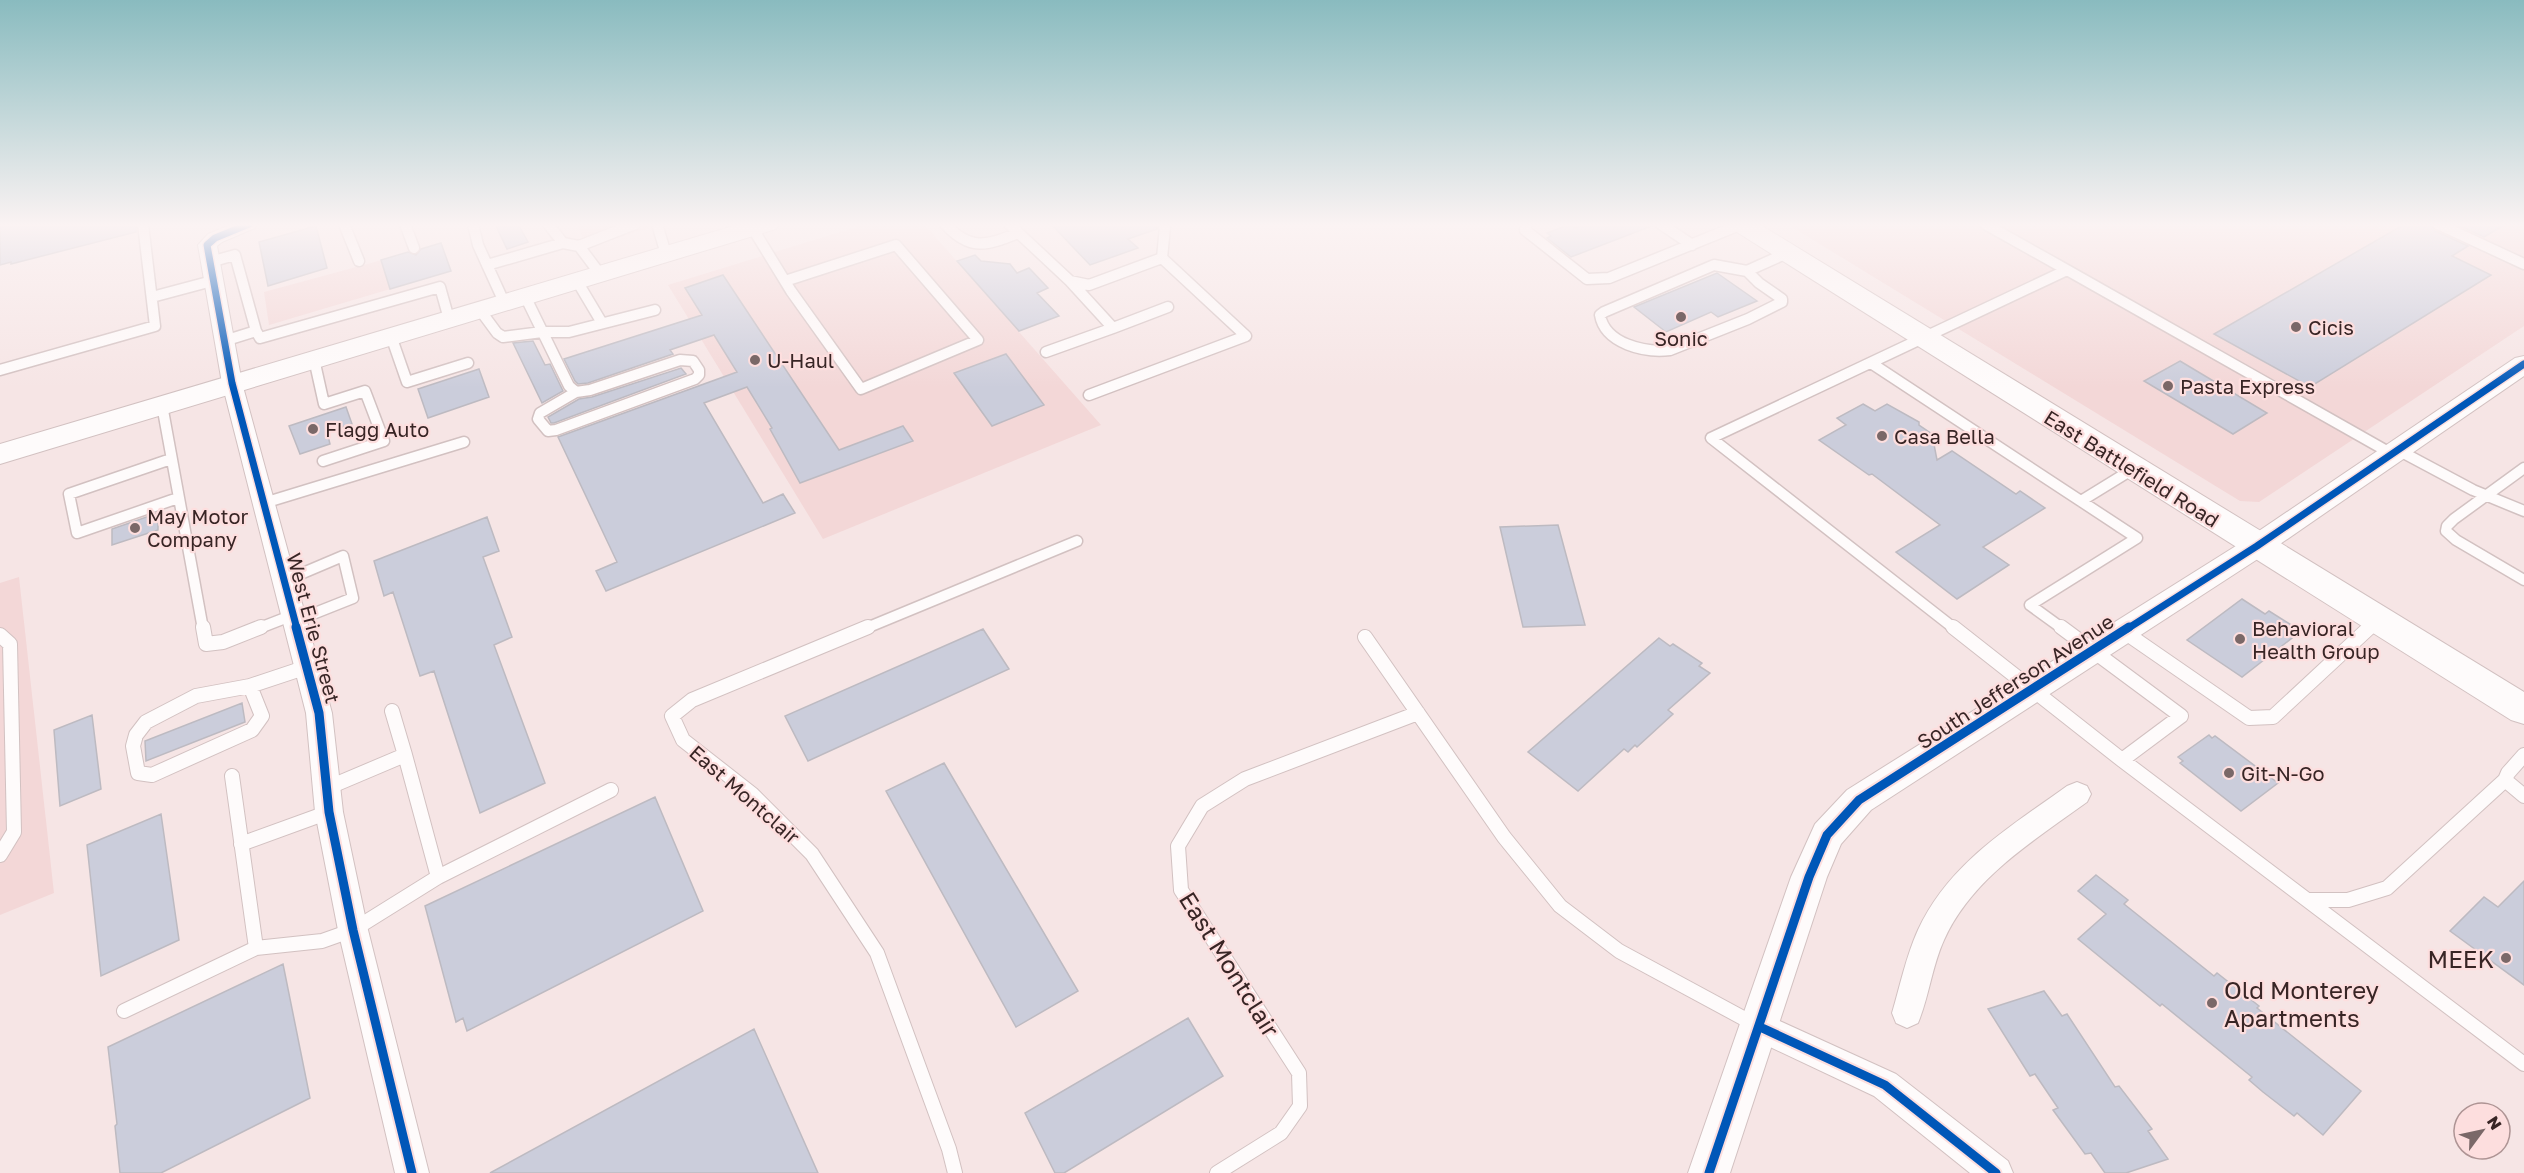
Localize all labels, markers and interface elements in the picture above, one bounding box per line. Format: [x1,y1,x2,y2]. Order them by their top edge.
marker: Sonic [1674,310,1688,324]
place label: Cicis [2308,315,2354,339]
marker: Cicis [2289,320,2303,334]
place label: Sonic [1654,326,1708,350]
place label: U-Haul [767,348,834,372]
marker: U-Haul [748,353,762,367]
place label: Pasta Express [2180,374,2315,398]
marker: Pasta Express [2161,379,2175,393]
street label: East Battlefield Road [2040,404,2224,532]
place label: Flagg Auto [325,417,429,441]
marker: Flagg Auto [306,422,320,436]
place label: Casa Bella [1894,424,1995,448]
marker: Casa Bella [1875,429,1889,443]
place label: May Motor Company [147,504,248,551]
marker: May Motor Company [128,521,142,535]
street label: West Erie Street [282,550,346,706]
street label: South Jefferson Avenue [1912,609,2118,753]
place label: Behavioral Health Group [2252,616,2380,663]
marker: Behavioral Health Group [2233,632,2247,646]
street label: East Montclair [685,740,805,848]
place label: Git-N-Go [2241,761,2325,785]
marker: Git-N-Go [2222,766,2236,780]
street label: East Montclair [1174,886,1286,1042]
place label: MEEK [2428,944,2494,973]
marker: MEEK [2499,951,2513,965]
place label: Old Monterey Apartments [2224,975,2379,1032]
marker: Old Monterey Apartments [2205,996,2219,1010]
north arrow [2452,1101,2512,1161]
text: N [2483,1112,2506,1133]

